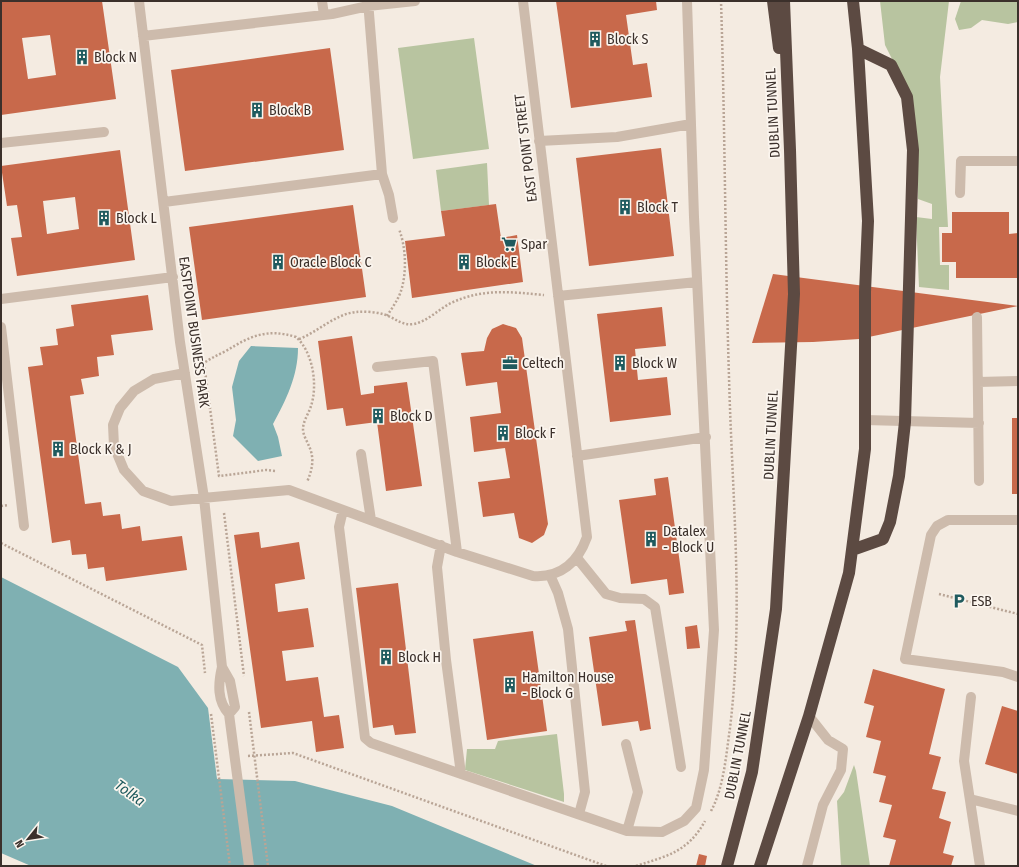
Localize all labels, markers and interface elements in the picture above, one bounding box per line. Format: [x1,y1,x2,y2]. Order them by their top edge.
building icon: Block S [586,30,604,48]
place label: Block S [607,31,648,48]
building icon: Block N [73,48,91,66]
place label: Block N [94,49,137,66]
street label: DUBLIN TUNNEL [762,68,784,158]
street label: EAST POINT STREET [511,92,541,203]
building icon: Block B [248,101,266,119]
place label: Block B [269,102,311,119]
building icon: Block T [616,198,634,216]
place label: Block T [637,199,678,216]
building icon: Block L [95,209,113,227]
place label: Block L [116,210,157,227]
supermarket icon: Spar [500,235,518,253]
place label: Spar [521,236,547,253]
building icon: Oracle Block C [269,253,287,271]
building icon: Block E [455,253,473,271]
place label: Oracle Block C [290,254,372,271]
place label: Block E [476,254,517,271]
street label: EASTPOINT BUSINESS PARK [175,255,213,409]
office icon: Celtech [501,354,519,372]
building icon: Block W [611,354,629,372]
place label: Celtech [522,355,564,372]
place label: Block W [632,355,677,372]
street label: DUBLIN TUNNEL [760,390,782,480]
building icon: Block D [369,407,387,425]
place label: Block D [390,408,433,425]
building icon: Block F [494,424,512,442]
place label: Block F [515,425,556,442]
building icon: Block K & J [49,440,67,458]
place label: Block K & J [70,441,132,458]
place label: Datalex - Block U [663,523,714,556]
building icon: Datalex - Block U [642,530,660,548]
parking icon: ESB [950,592,968,610]
place label: ESB [971,593,992,610]
building icon: Block H [377,648,395,666]
place label: Block H [398,649,441,666]
place label: Hamilton House - Block G [522,669,614,702]
building icon: Hamilton House - Block G [501,676,519,694]
street label: DUBLIN TUNNEL [721,709,755,801]
water label: Tolka [111,776,149,810]
north arrow [8,819,48,859]
text: N [12,838,27,850]

